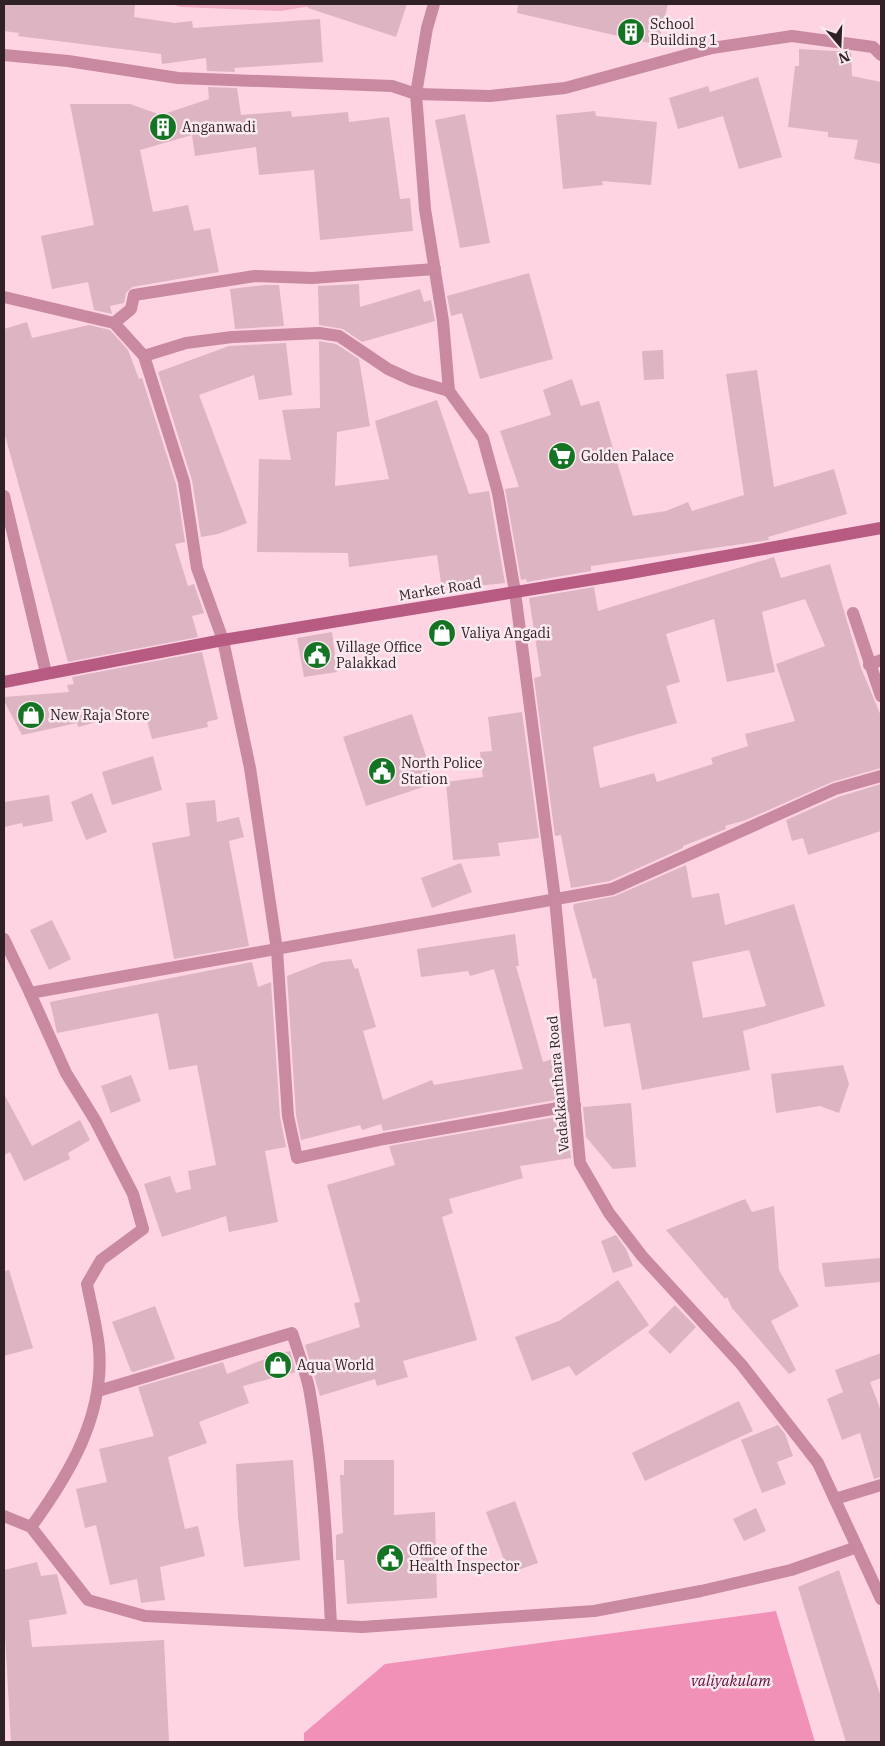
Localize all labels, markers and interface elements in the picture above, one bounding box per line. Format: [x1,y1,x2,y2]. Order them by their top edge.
place label: School Building 1 [650,15,718,49]
building icon: School Building 1 [616,17,646,47]
north arrow [815,20,865,70]
text: N [836,47,852,68]
building icon: Anganwadi [148,112,178,142]
place label: Anganwadi [182,118,256,136]
supermarket icon: Golden Palace [547,441,577,471]
place label: Golden Palace [581,447,674,465]
street label: Market Road [398,574,483,604]
shop icon: Valiya Angadi [427,618,457,648]
place label: Valiya Angadi [461,624,551,642]
place label: Village Office Palakkad [336,638,422,672]
public building icon: Village Office Palakkad [302,640,332,670]
shop icon: New Raja Store [16,700,46,730]
place label: New Raja Store [50,706,149,724]
place label: North Police Station [401,754,483,788]
public building icon: North Police Station [367,756,397,786]
street label: Vadakkanthara Road [543,1015,573,1153]
shop icon: Aqua World [263,1350,293,1380]
place label: Aqua World [297,1356,375,1374]
place label: Office of the Health Inspector [409,1541,520,1575]
public building icon: Office of the Health Inspector [375,1543,405,1573]
water label: valiyakulam [691,1671,771,1690]

